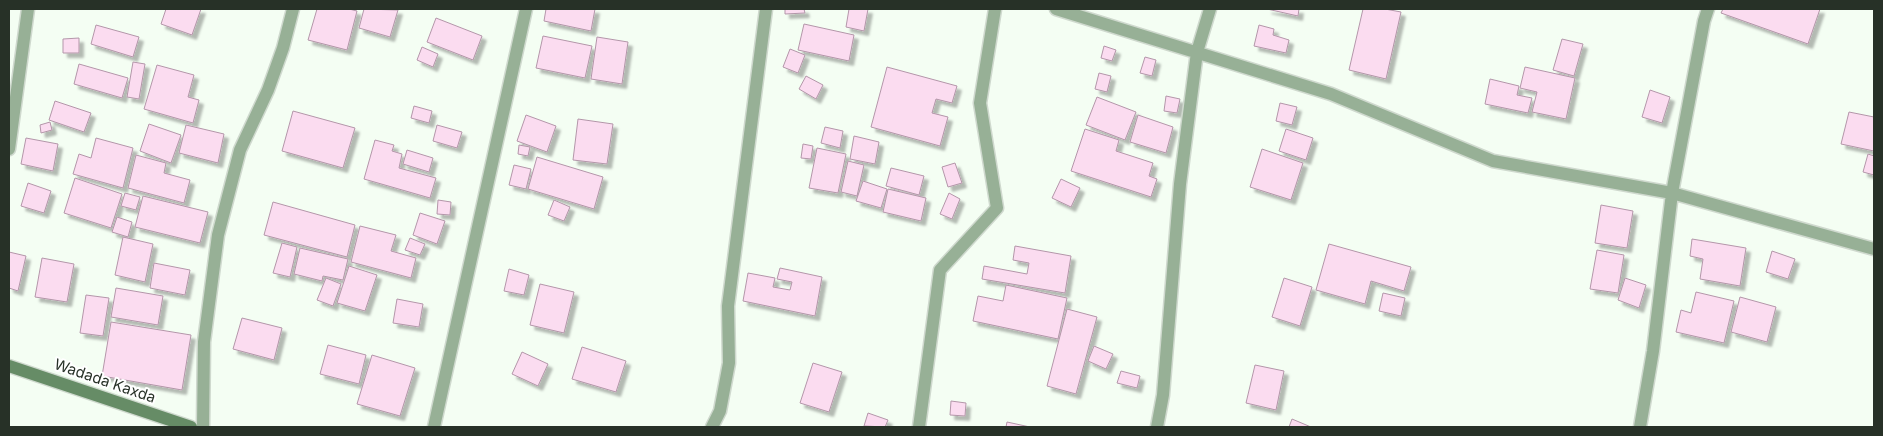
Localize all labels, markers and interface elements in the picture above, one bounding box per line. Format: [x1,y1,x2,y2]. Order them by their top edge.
street label: Wadada Kaxda [52,354,158,407]

